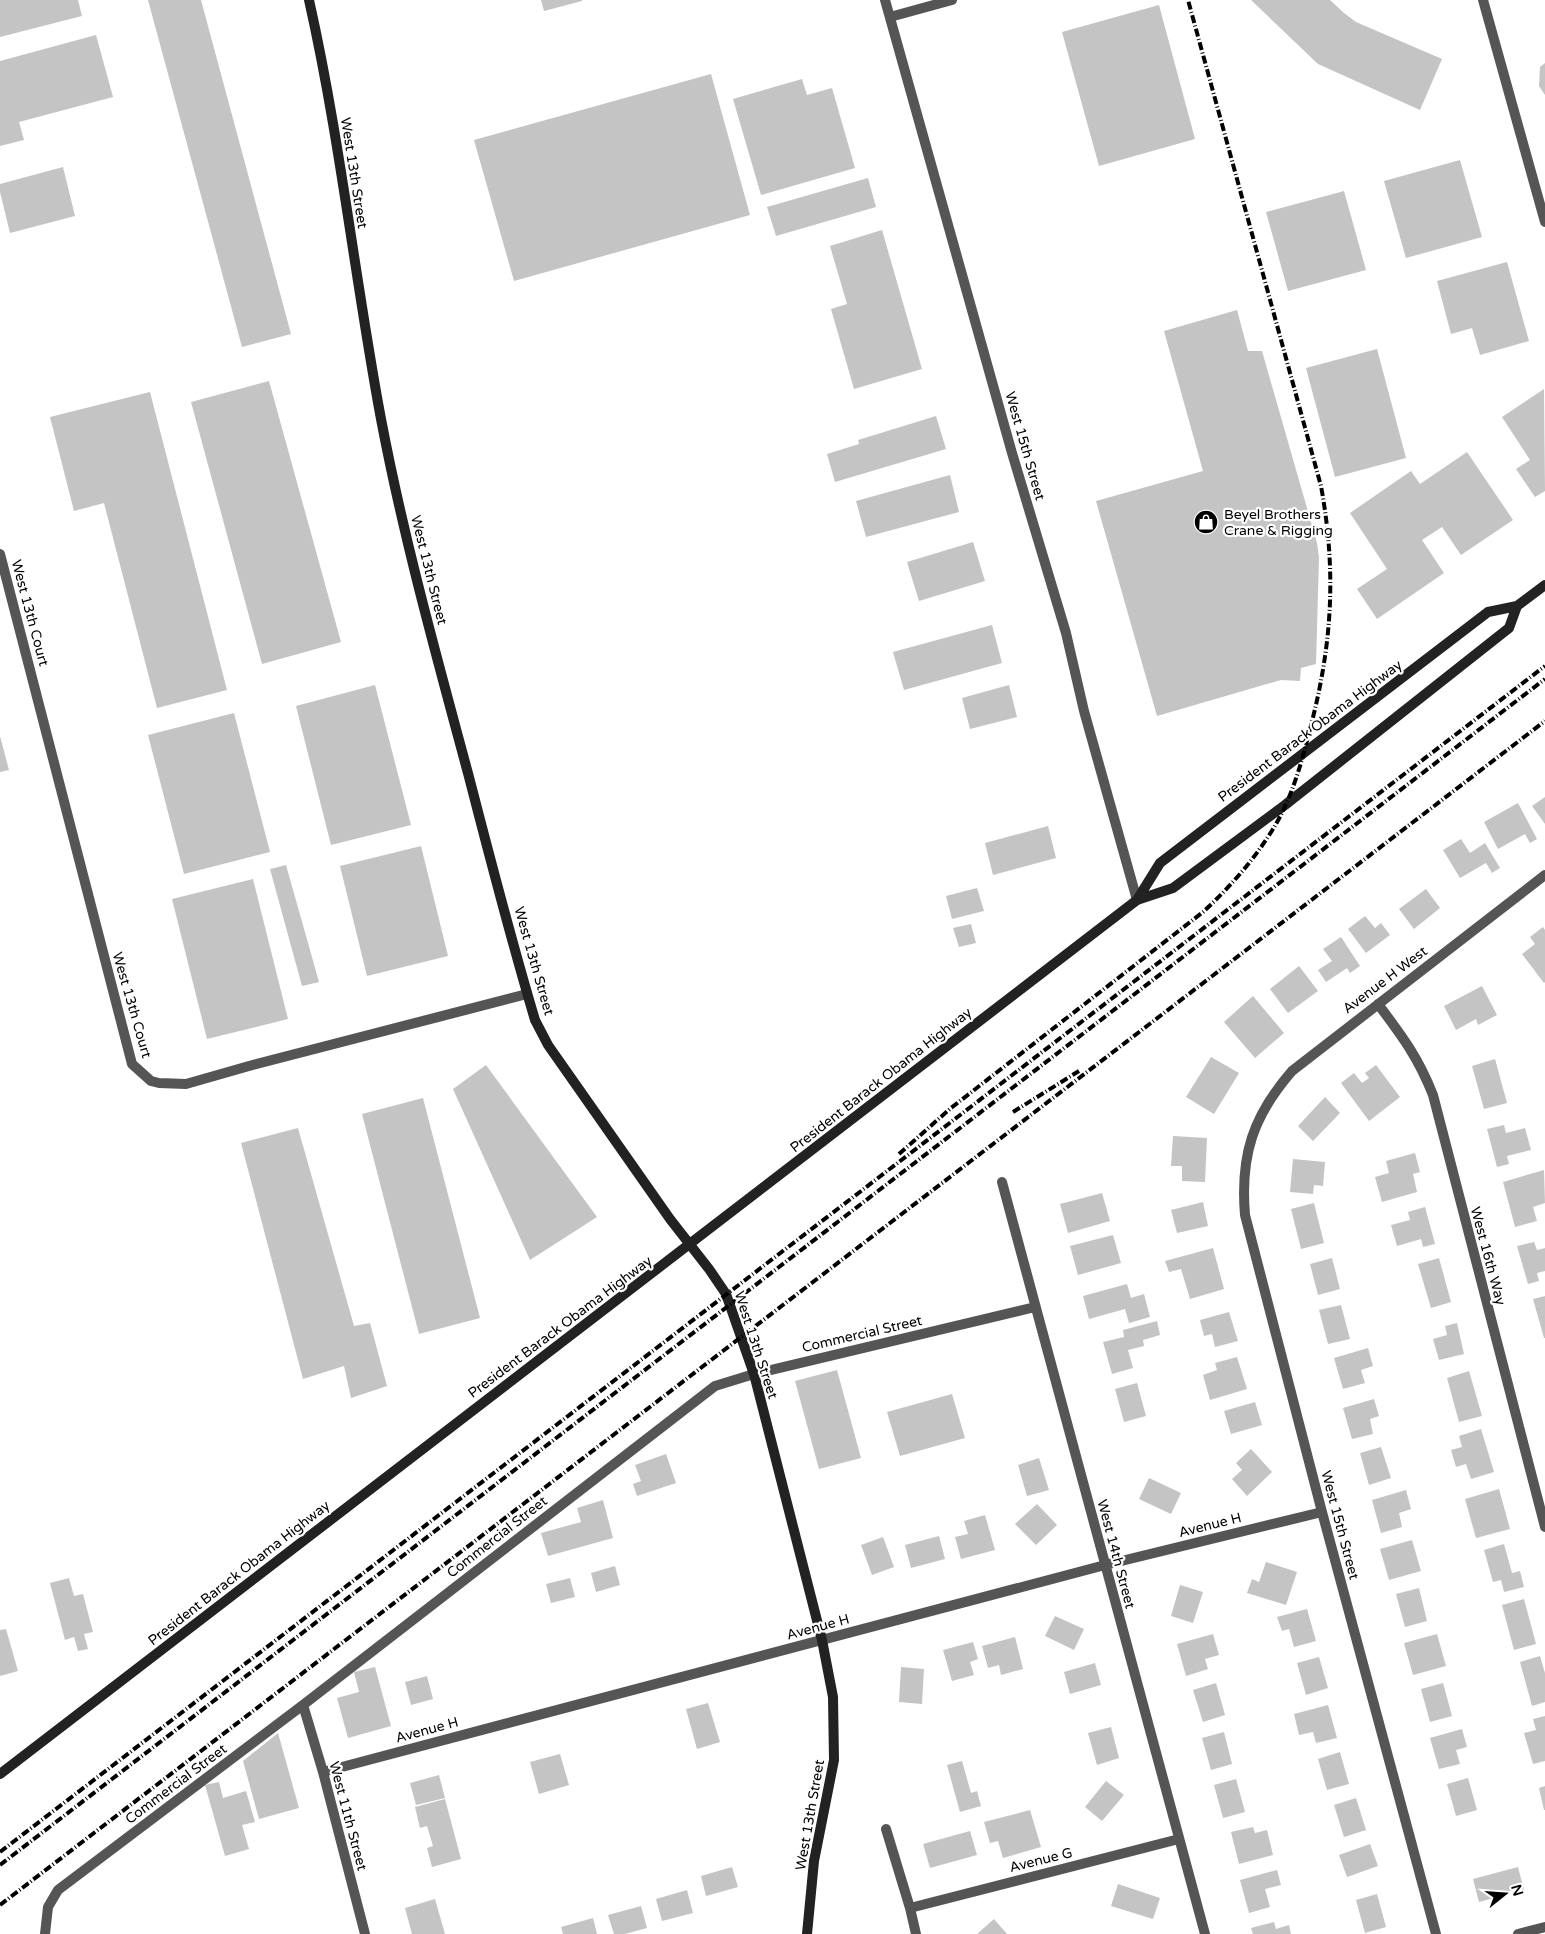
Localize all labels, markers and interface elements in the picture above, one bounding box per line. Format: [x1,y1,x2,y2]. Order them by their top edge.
street label: West 13th Street [337,116,371,230]
street label: West 15th Street [1001,390,1049,503]
place label: Beyel Brothers Crane & Rigging [1224,506,1333,539]
shop icon: Beyel Brothers Crane & Rigging [1193,509,1219,535]
street label: West 13th Street [407,514,451,627]
street label: West 13th Court [8,558,53,669]
street label: President Barack Obama Highway [1215,656,1406,806]
street label: West 13th Street [510,905,558,1018]
street label: Avenue H West [1339,942,1431,1017]
street label: West 13th Court [109,950,155,1061]
street label: President Barack Obama Highway [787,1003,976,1156]
street label: West 16th Way [1467,1205,1509,1307]
street label: President Barack Obama Highway [465,1252,656,1402]
street label: West 13th Street [731,1289,782,1402]
street label: Commercial Street [800,1312,924,1356]
street label: West 15th Street [1317,1469,1363,1582]
street label: Commercial Street [443,1492,551,1581]
street label: President Barack Obama Highway [145,1496,334,1649]
street label: West 14th Street [1093,1498,1139,1611]
street label: Avenue H [1177,1509,1243,1541]
street label: Avenue H [785,1610,851,1644]
street label: Avenue H [394,1713,460,1747]
street label: Commercial Street [122,1740,231,1828]
street label: West 13th Street [792,1758,828,1872]
street label: West 11th Street [325,1760,371,1873]
street label: Avenue G [1008,1844,1074,1876]
north arrow [1480,1869,1530,1919]
text: N [1507,1882,1527,1898]

